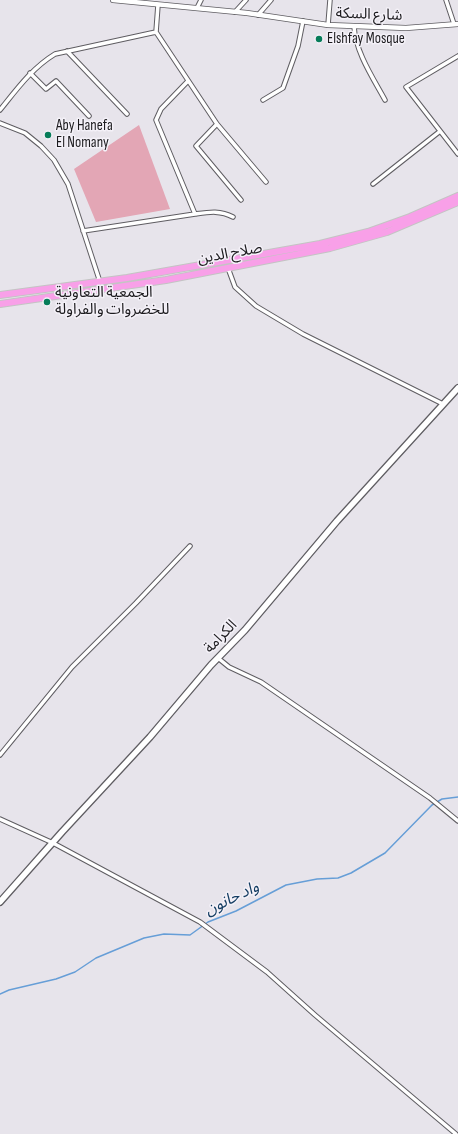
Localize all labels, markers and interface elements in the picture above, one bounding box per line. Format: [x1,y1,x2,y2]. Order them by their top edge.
street label: شارع السكة [335,5,403,25]
place label: Elshfay Mosque [327,30,405,48]
marker: Elshfay Mosque [314,34,324,44]
place label: Aby Hanefa El Nomany [56,117,113,152]
marker: Aby Hanefa El Nomany [43,130,53,140]
street label: صلاح الدين [196,239,264,269]
place label: الجمعية التعاونية للخضروات والفراولة [55,284,169,319]
marker: الجمعية التعاونية للخضروات والفراولة [42,297,52,307]
street label: الكرامة [201,617,241,657]
water label: واد حانون [202,878,262,920]

